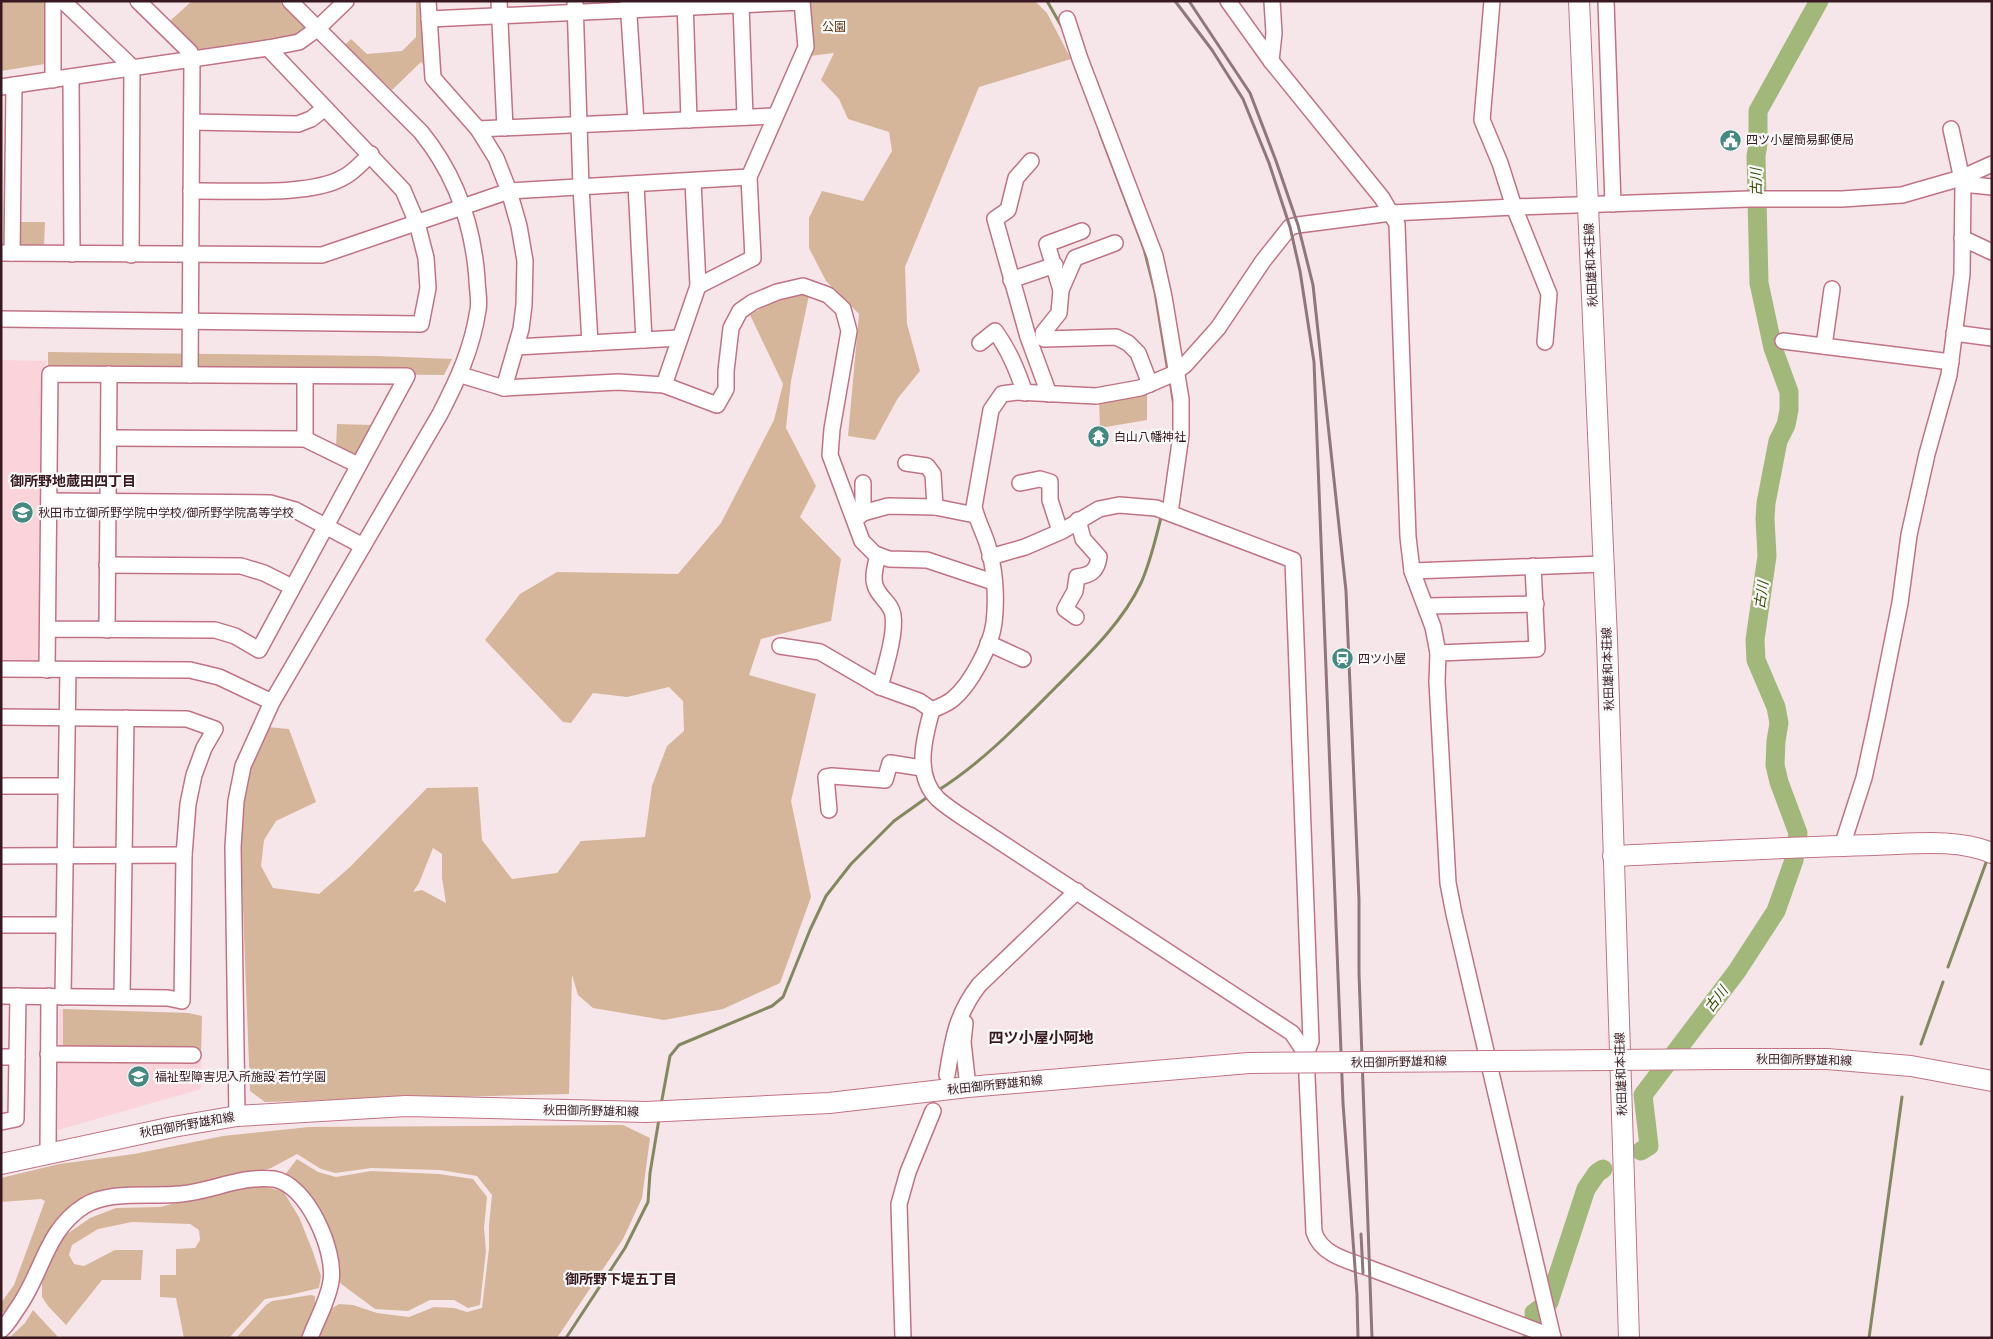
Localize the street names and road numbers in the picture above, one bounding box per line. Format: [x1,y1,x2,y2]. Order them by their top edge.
street label: 秋田雄和本荘線 [1582,223,1600,307]
street label: 秋田雄和本荘線 [1600,627,1616,711]
street label: 秋田雄和本荘線 [1613,1032,1629,1116]
street label: 秋田御所野雄和線 [1756,1052,1852,1068]
street label: 秋田御所野雄和線 [1351,1054,1447,1070]
street label: 秋田御所野雄和線 [947,1073,1043,1097]
street label: 秋田御所野雄和線 [543,1103,639,1119]
street label: 秋田御所野雄和線 [139,1110,235,1140]

